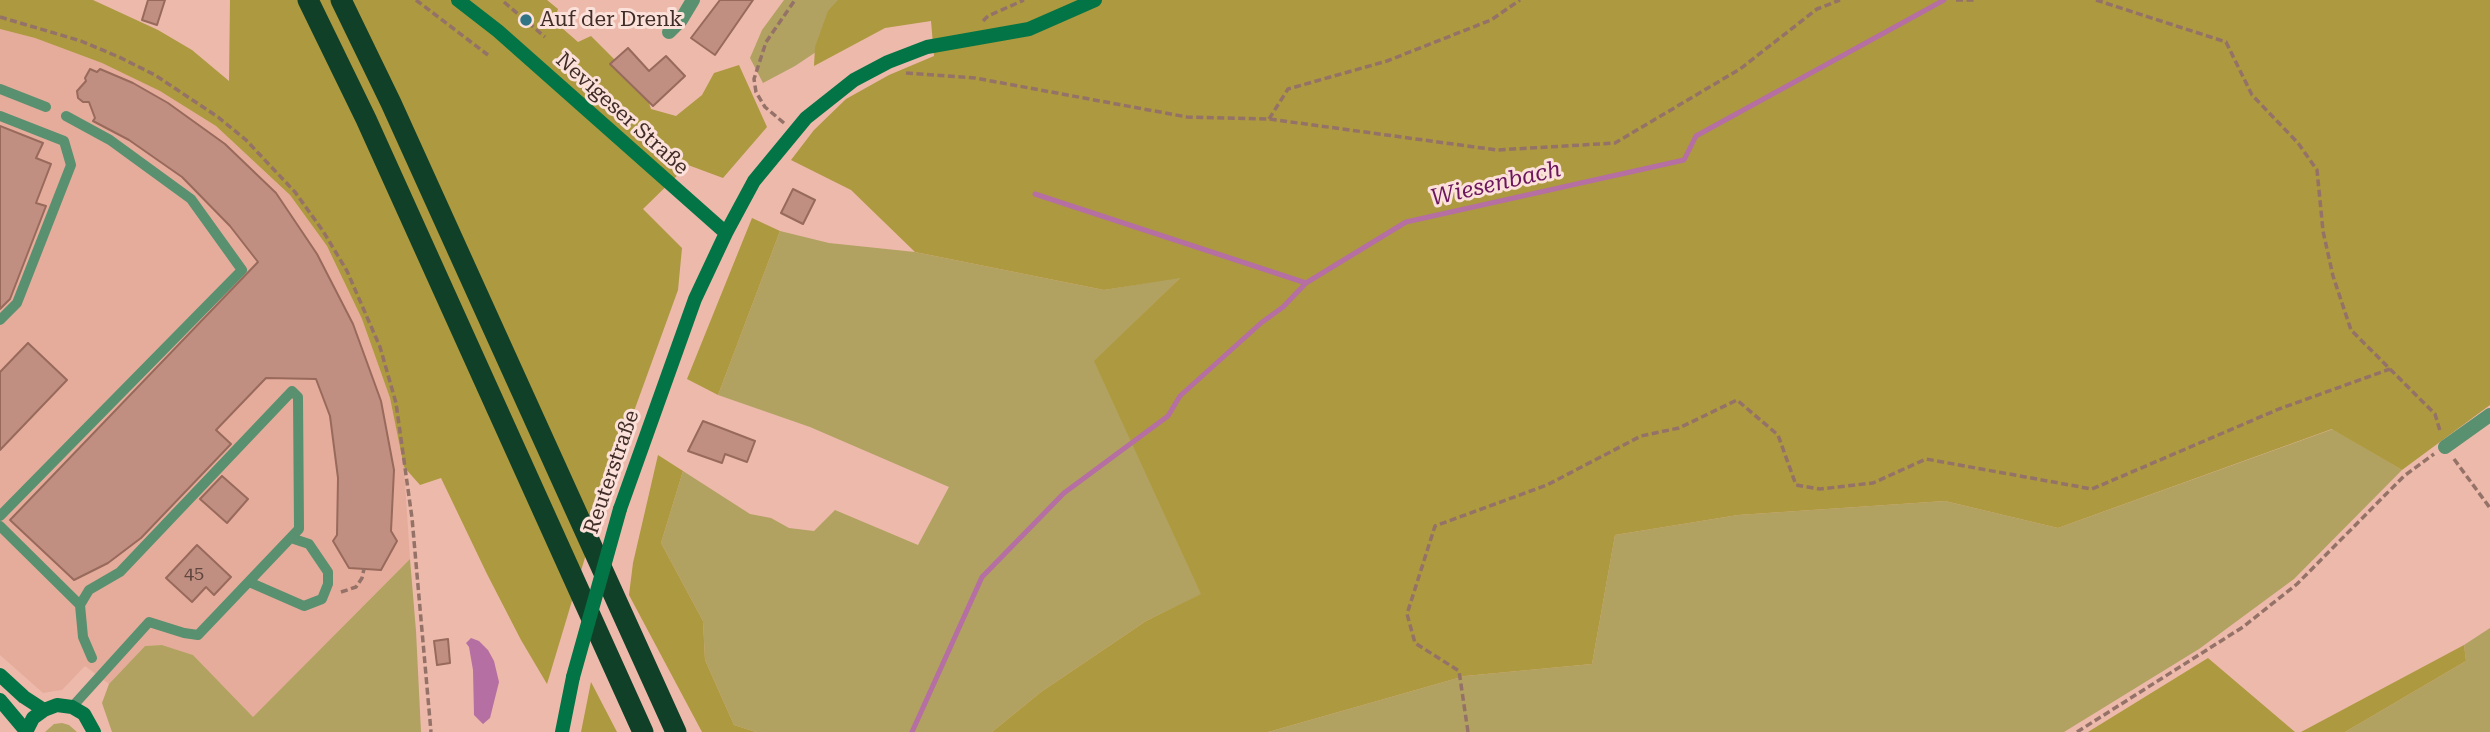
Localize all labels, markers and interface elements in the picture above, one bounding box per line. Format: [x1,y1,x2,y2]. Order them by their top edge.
place label: Auf der Drenk [540,7,683,33]
marker: Auf der Drenk [518,12,534,28]
street label: Nevigeser Straße [550,48,694,180]
water label: Wiesenbach [1428,156,1564,212]
street label: Reuterstraße [579,407,645,537]
house number: 45 [184,563,204,585]

